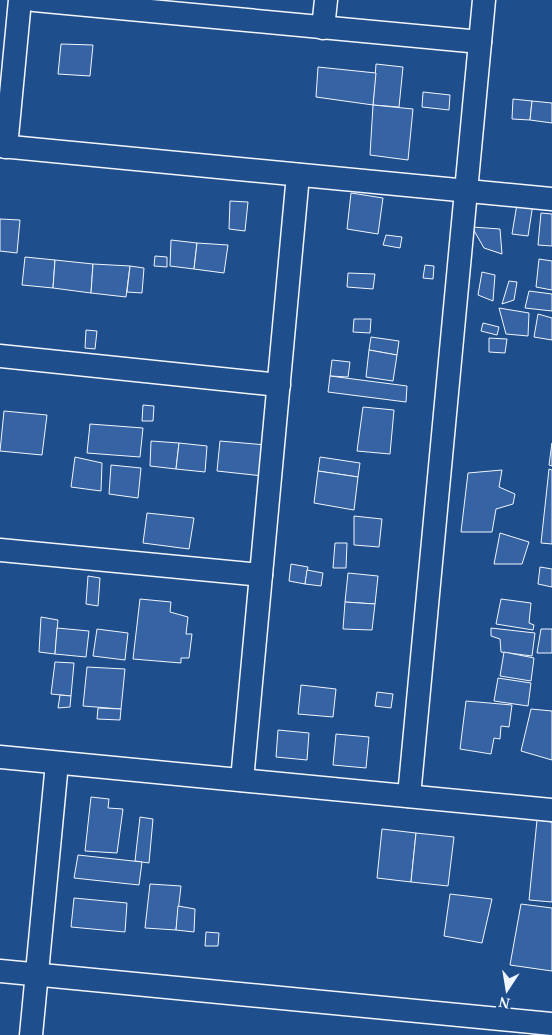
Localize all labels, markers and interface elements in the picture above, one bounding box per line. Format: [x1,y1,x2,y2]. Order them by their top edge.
north arrow [482,965,532,1015]
text: N [497,993,512,1014]

